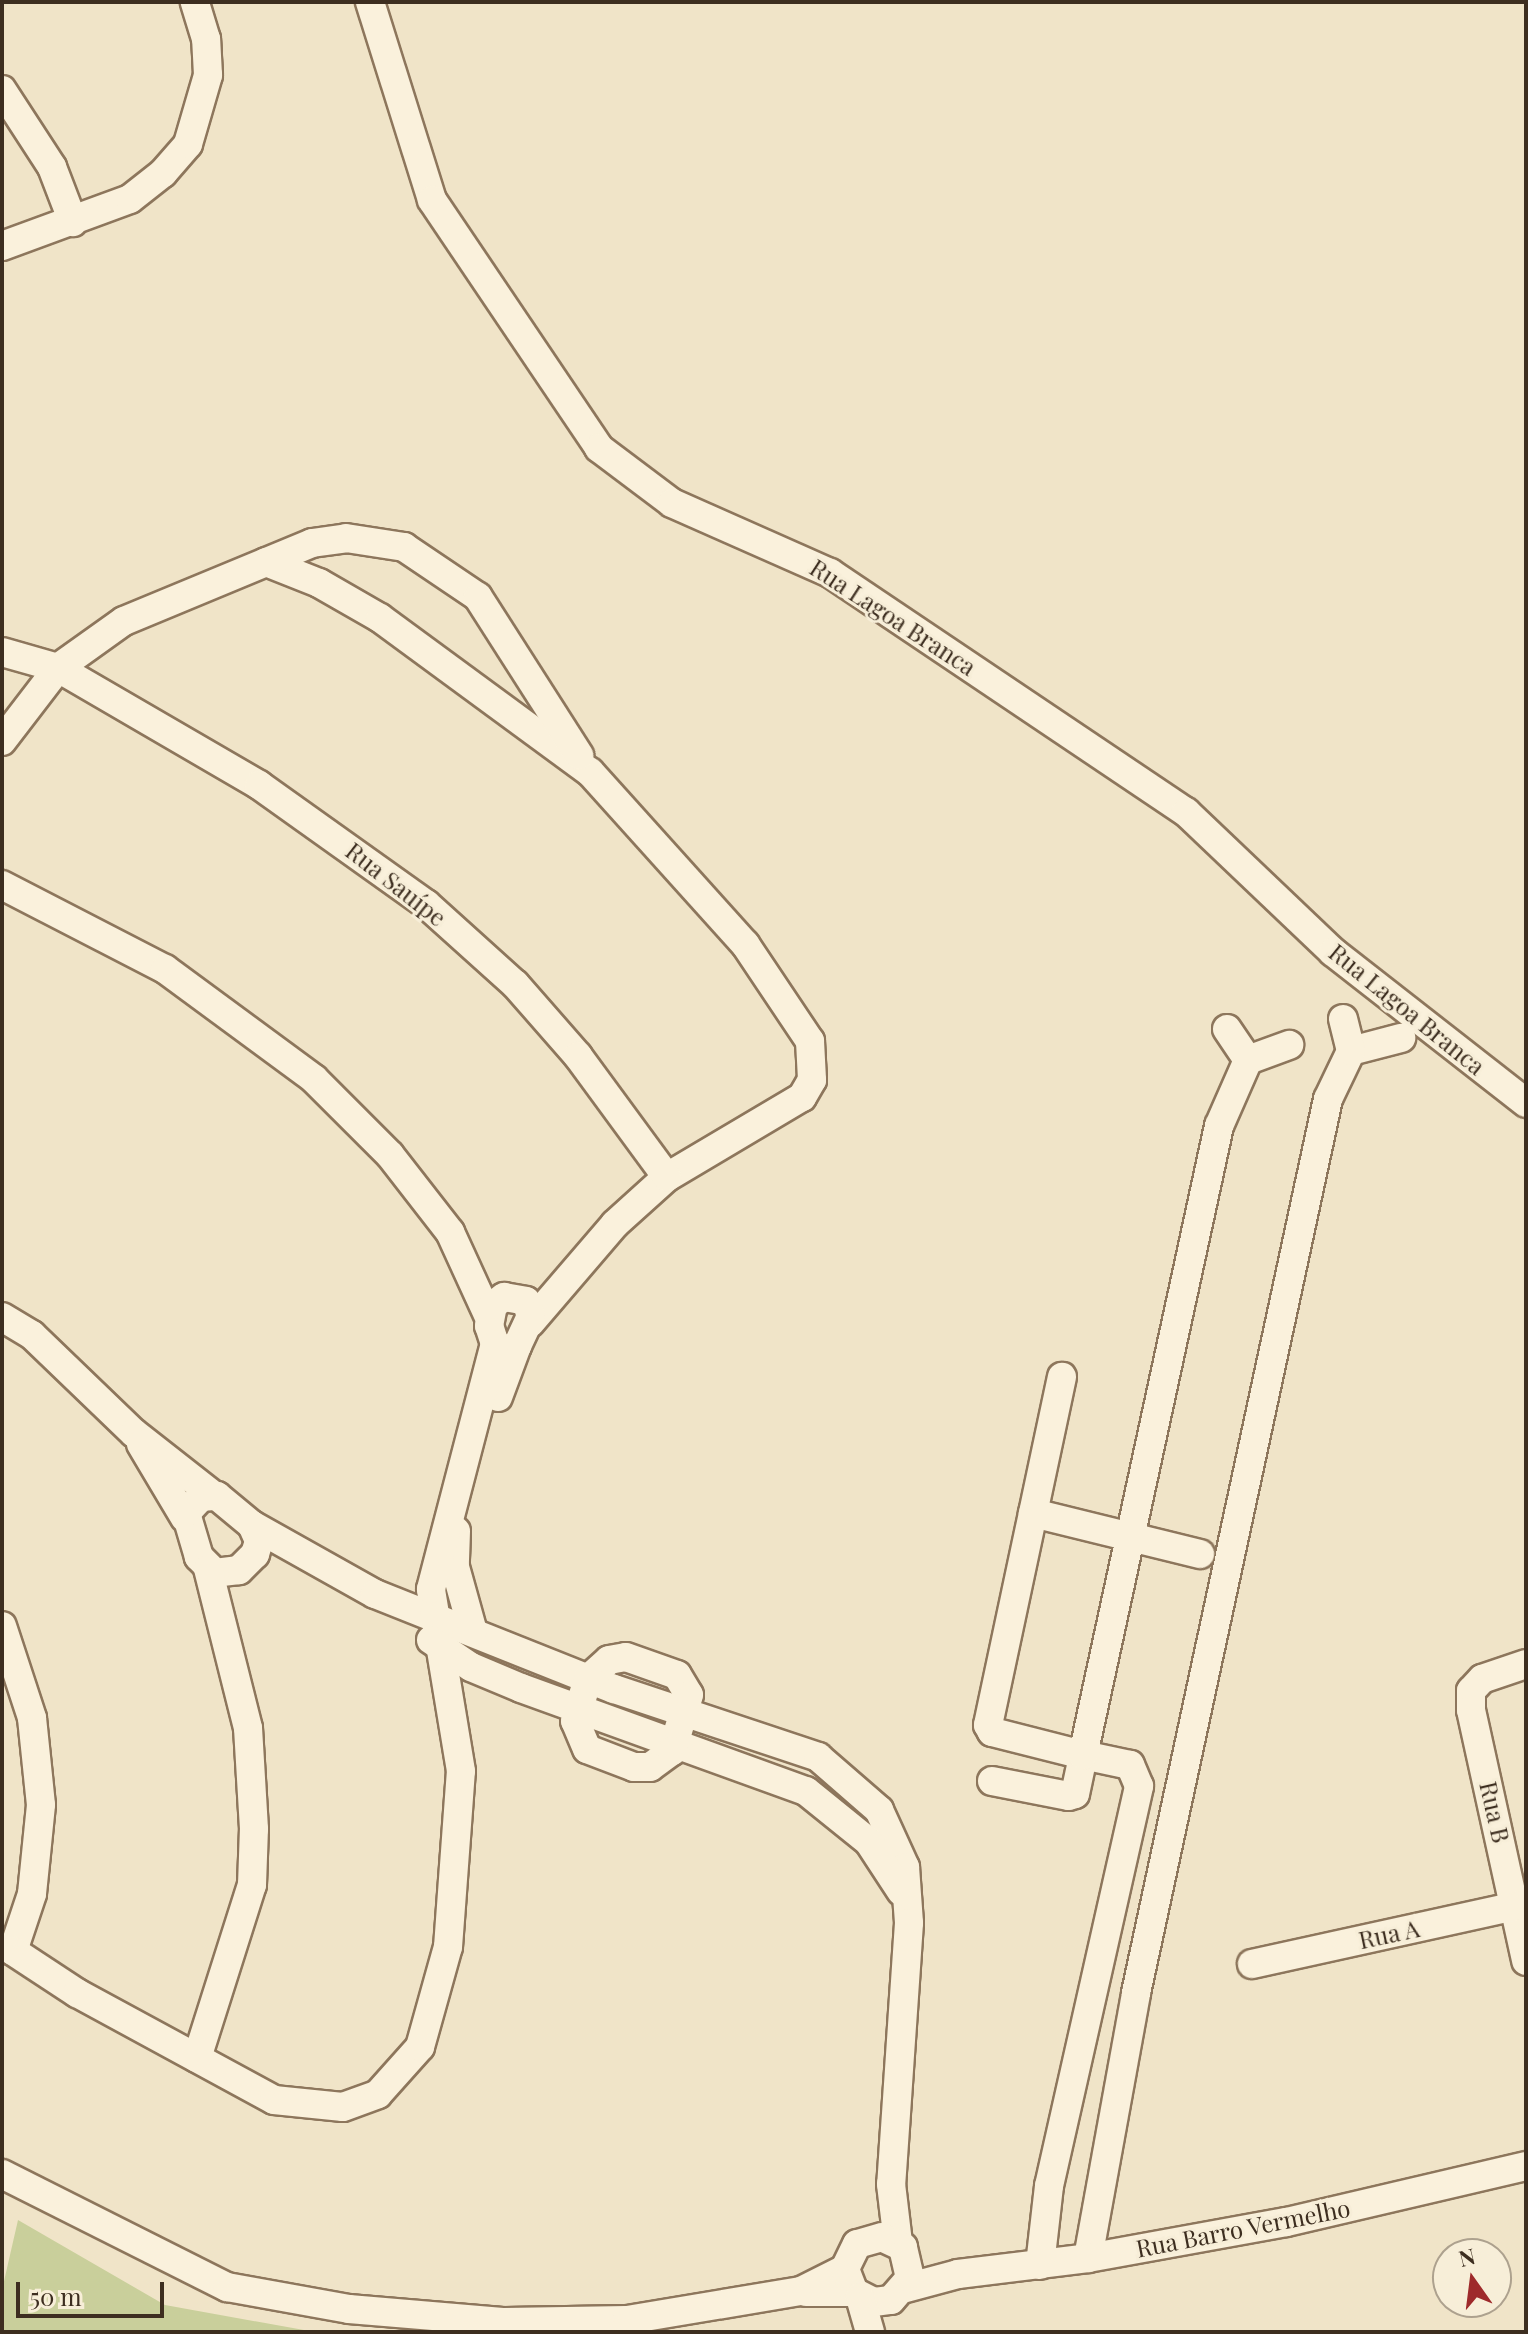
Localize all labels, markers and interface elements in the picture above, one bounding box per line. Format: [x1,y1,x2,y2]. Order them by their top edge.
street label: Rua Lagoa Branca [804,553,982,681]
street label: Rua Sauípe [340,836,452,932]
street label: Rua Lagoa Branca [1323,937,1491,1081]
street label: Rua B [1474,1778,1516,1846]
street label: Rua A [1355,1913,1423,1955]
street label: Rua Barro Vermelho [1133,2193,1353,2263]
north arrow [1432,2238,1512,2318]
text: N [1455,2240,1478,2273]
scale bar [20,2266,168,2316]
text: 50 m [30,2280,82,2312]

